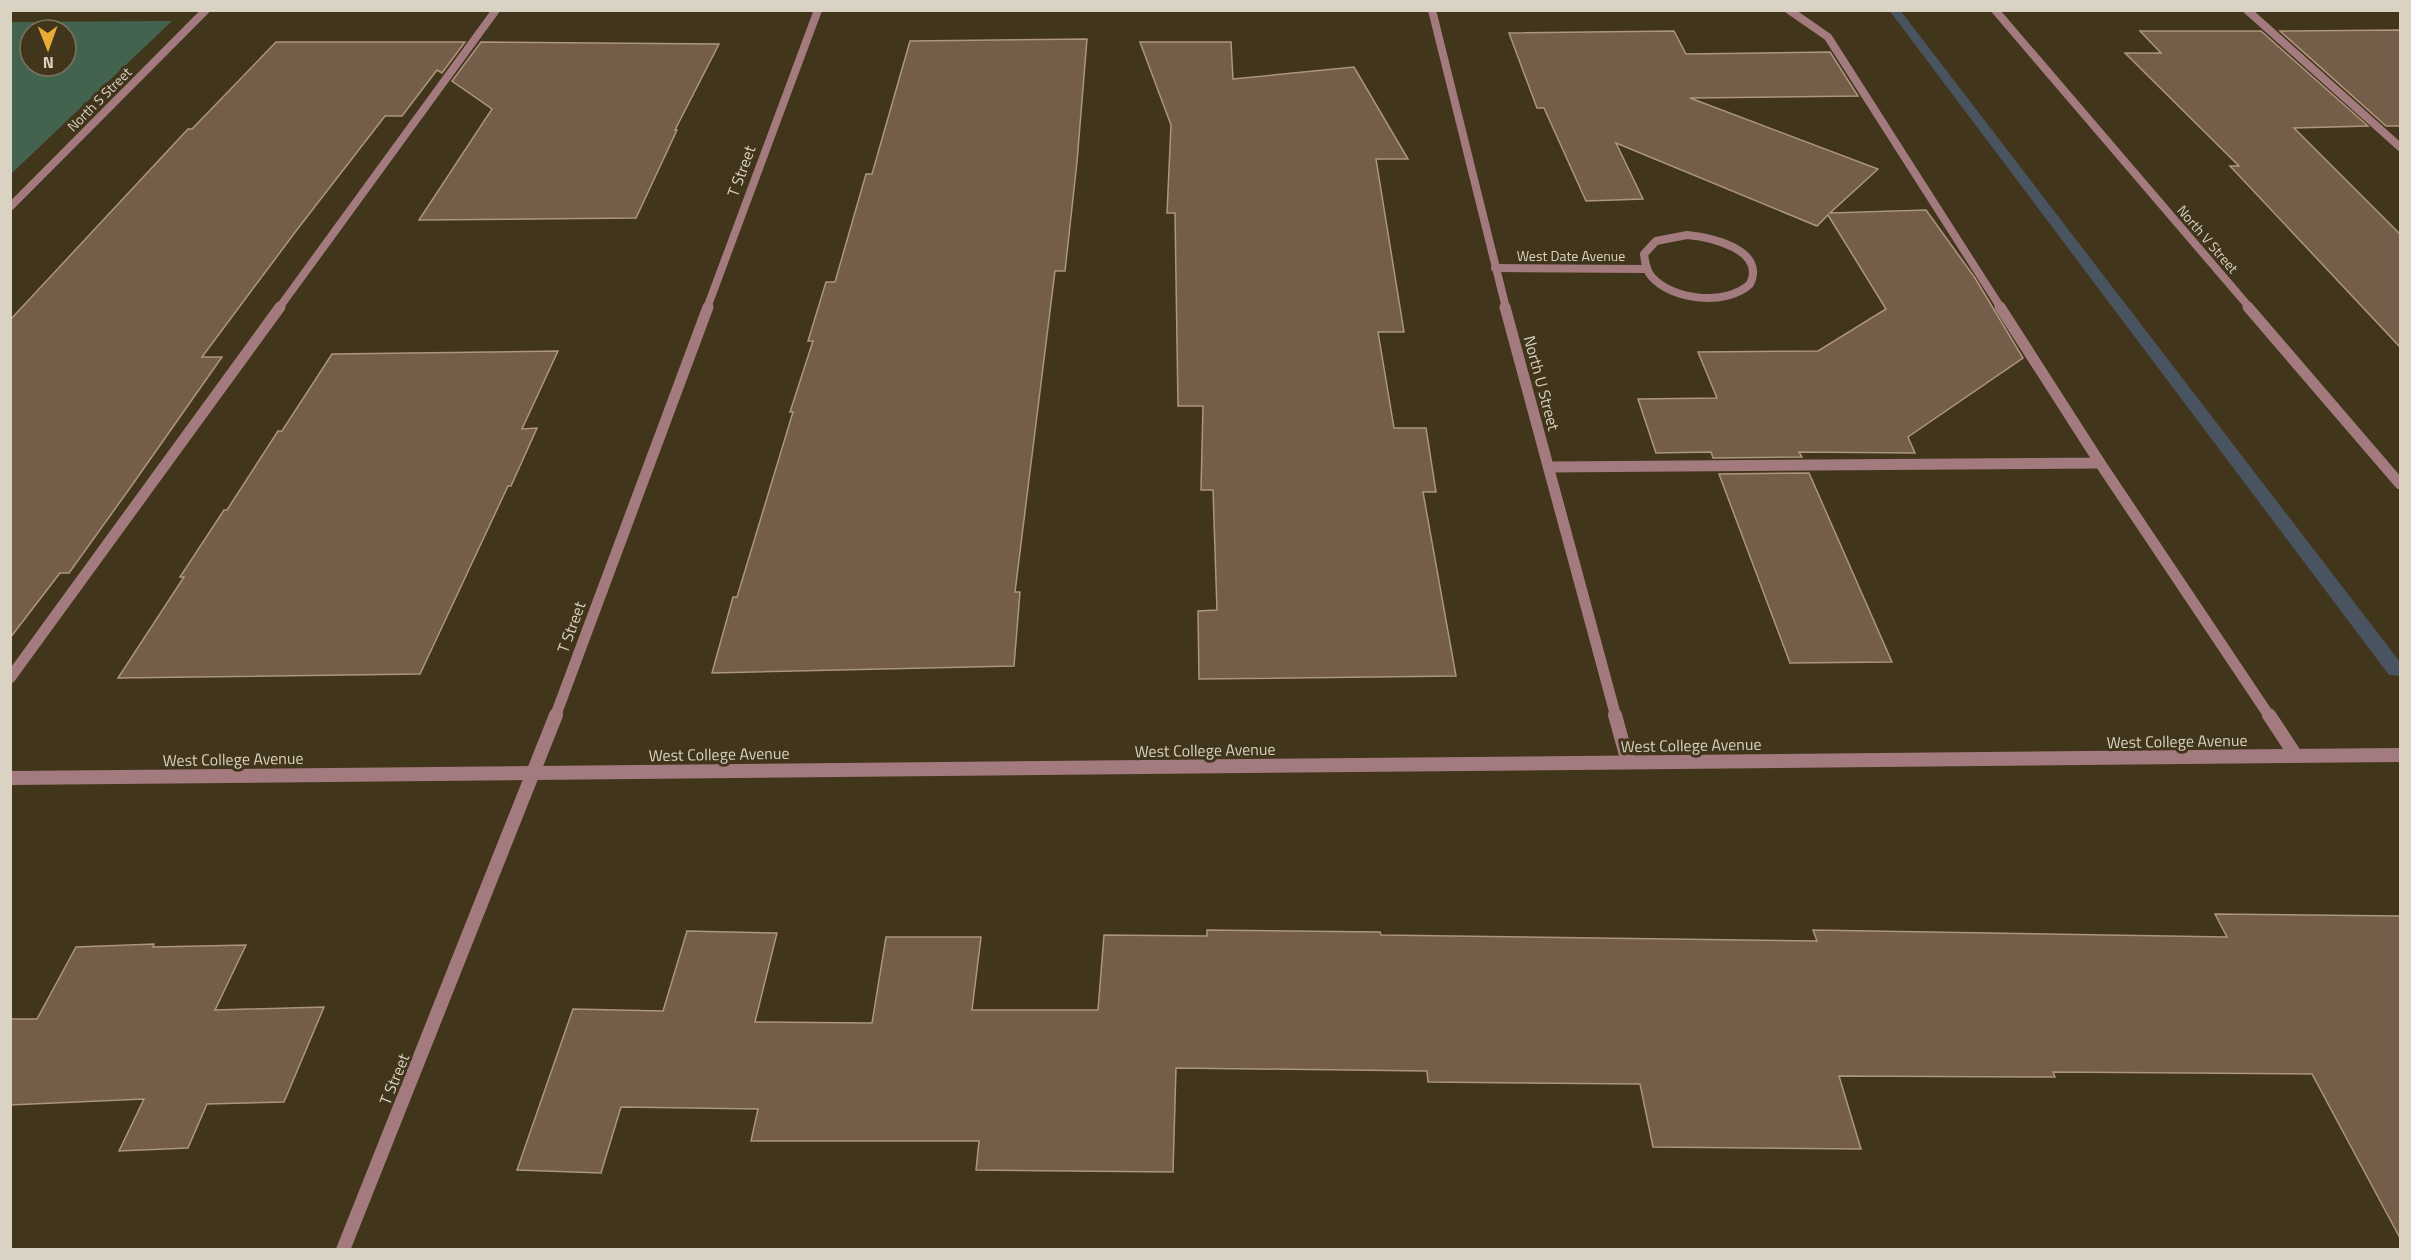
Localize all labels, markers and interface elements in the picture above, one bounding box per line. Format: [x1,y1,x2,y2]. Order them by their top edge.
north arrow [18,18,78,78]
text: N [43,51,54,75]
street label: North S Street [62,62,136,136]
street label: T Street [721,142,762,200]
street label: North V Street [2172,200,2244,278]
street label: West Date Avenue [1517,245,1625,266]
street label: North U Street [1518,333,1566,434]
street label: T Street [551,598,592,656]
street label: West College Avenue [2106,728,2248,754]
street label: West College Avenue [1620,732,1762,758]
street label: West College Avenue [1134,737,1276,763]
street label: West College Avenue [648,741,790,767]
street label: West College Avenue [162,746,304,772]
street label: T Street [373,1049,415,1108]

